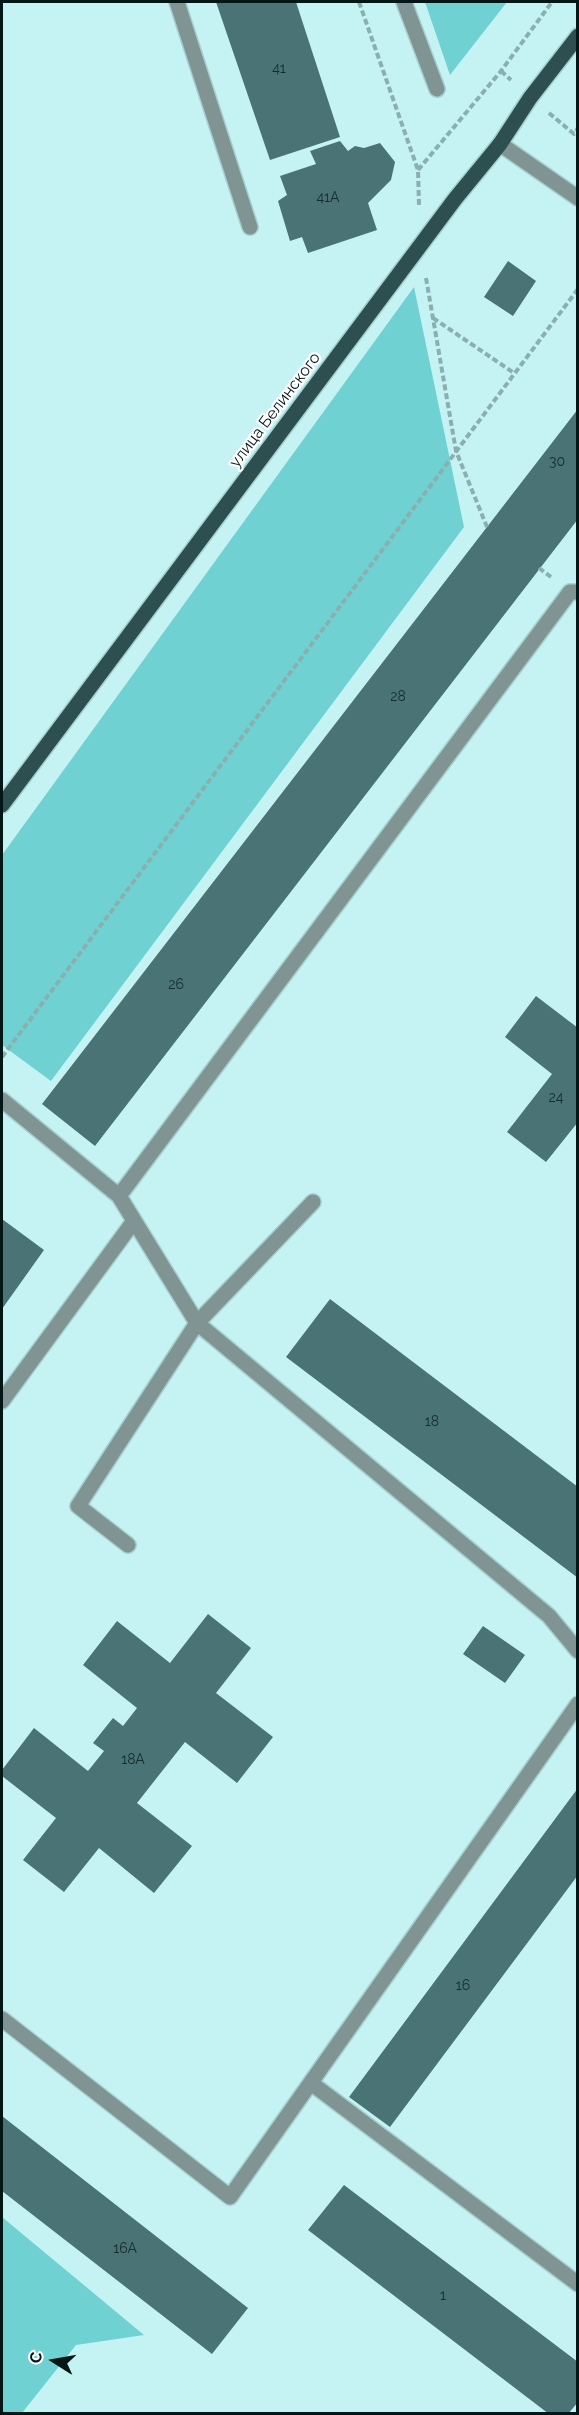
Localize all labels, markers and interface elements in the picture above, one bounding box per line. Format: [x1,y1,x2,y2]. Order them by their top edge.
house number: 41 [272,61,286,77]
house number: 41А [316,190,340,206]
street label: улица Белинского [225,349,325,471]
house number: 30 [549,454,565,470]
house number: 28 [390,689,406,705]
house number: 26 [168,977,184,993]
house number: 24 [549,1090,563,1106]
house number: 18 [425,1414,439,1430]
house number: 18А [121,1752,145,1768]
house number: 16 [456,1978,470,1994]
house number: 16А [113,2241,137,2257]
house number: 1 [440,2288,446,2304]
north arrow [24,2331,84,2391]
text: С [25,2350,46,2365]

